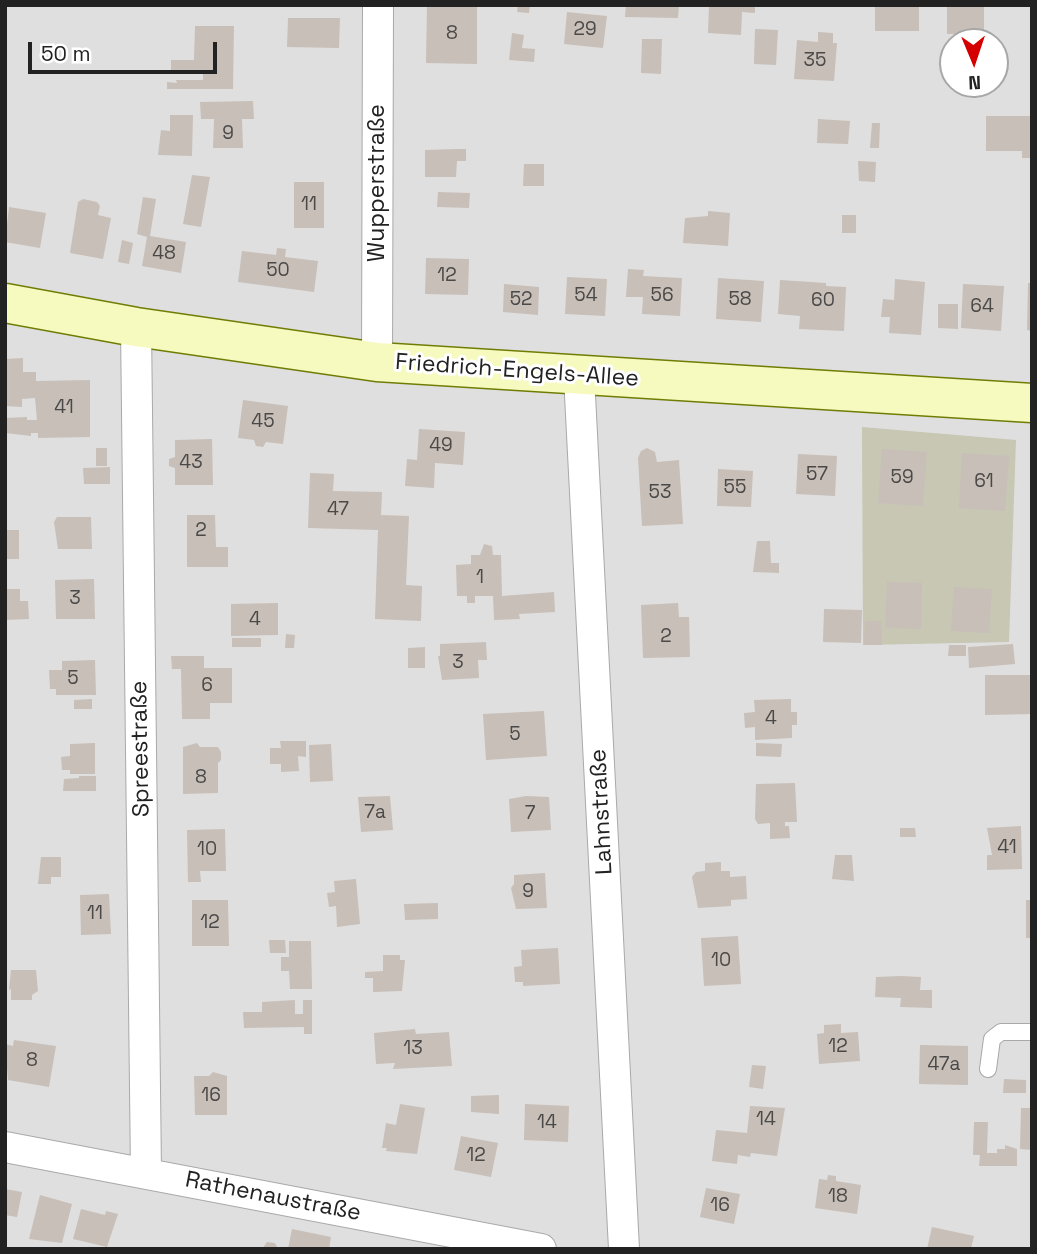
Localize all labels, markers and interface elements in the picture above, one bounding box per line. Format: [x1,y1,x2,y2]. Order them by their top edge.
house number: 29 [573,19,597,41]
house number: 8 [446,23,458,45]
scale bar [32,28,220,72]
north arrow [939,28,1009,98]
text: 50 m [41,40,91,67]
house number: 35 [804,50,826,72]
text: N [968,70,981,95]
street label: Wupperstraße [364,104,392,262]
house number: 9 [222,123,234,145]
house number: 11 [301,194,317,216]
house number: 48 [152,243,176,265]
house number: 50 [266,260,290,282]
house number: 12 [437,265,457,287]
house number: 54 [574,285,598,307]
house number: 56 [650,285,674,307]
house number: 52 [510,289,532,311]
house number: 58 [728,289,752,311]
house number: 60 [811,290,835,312]
house number: 64 [970,296,994,318]
street label: Friedrich-Engels-Allee [394,349,640,393]
house number: 41 [54,397,74,419]
house number: 45 [251,411,275,433]
house number: 49 [429,435,453,457]
house number: 43 [179,452,203,474]
house number: 57 [806,464,828,486]
house number: 59 [890,467,914,489]
house number: 61 [974,471,994,493]
house number: 55 [724,477,746,499]
house number: 53 [649,482,671,504]
house number: 47 [327,499,349,521]
house number: 2 [195,520,207,542]
house number: 1 [476,567,484,589]
house number: 3 [69,588,81,610]
house number: 4 [249,609,261,631]
house number: 2 [660,626,672,648]
house number: 3 [452,652,464,674]
house number: 5 [67,668,79,690]
house number: 6 [201,675,213,697]
street label: Spreestraße [126,681,156,817]
house number: 4 [765,708,777,730]
house number: 5 [509,724,521,746]
street label: Lahnstraße [585,748,619,876]
house number: 8 [195,767,207,789]
house number: 7a [364,802,386,824]
house number: 7 [525,803,535,825]
house number: 41 [997,837,1017,859]
house number: 10 [197,839,217,861]
house number: 9 [522,881,534,903]
house number: 11 [87,903,103,925]
house number: 12 [200,912,220,934]
house number: 10 [711,950,731,972]
house number: 12 [828,1036,848,1058]
house number: 13 [403,1038,423,1060]
house number: 8 [26,1050,38,1072]
house number: 47a [928,1054,960,1076]
house number: 16 [201,1085,221,1107]
house number: 14 [756,1109,776,1131]
house number: 14 [537,1112,557,1134]
house number: 12 [466,1145,486,1167]
street label: Rathenaustraße [183,1166,363,1228]
house number: 18 [828,1186,848,1208]
house number: 16 [710,1195,730,1217]

